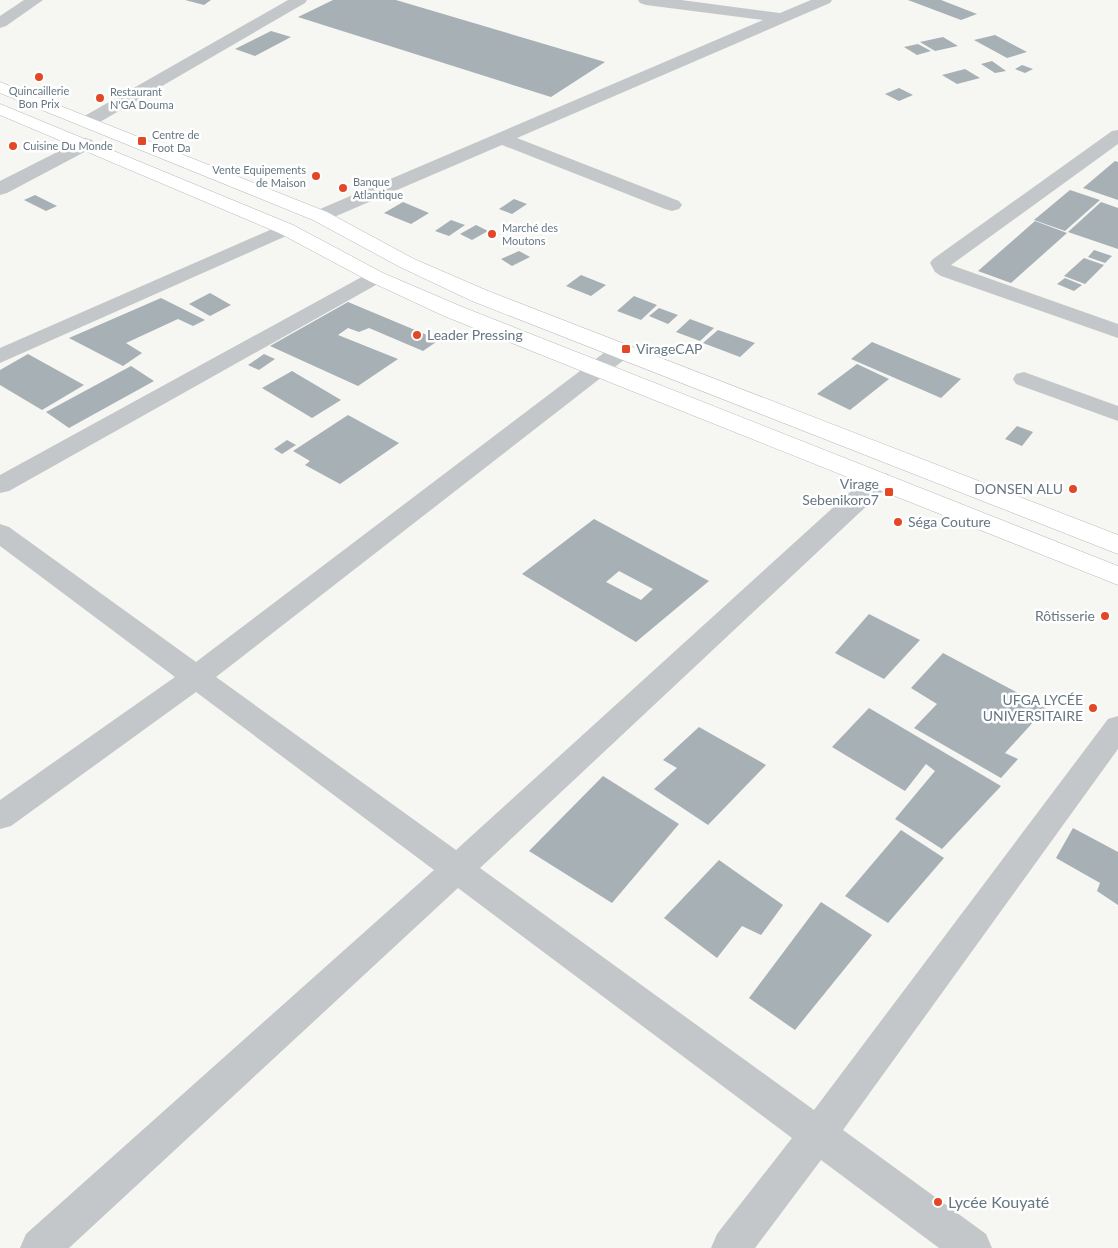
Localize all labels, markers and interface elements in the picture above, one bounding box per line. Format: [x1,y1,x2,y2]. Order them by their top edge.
marker: Quincaillerie Bon Prix [33,71,45,83]
place label: Quincaillerie Bon Prix [9,84,69,110]
place label: Restaurant N'GA Douma [110,85,174,111]
marker: Restaurant N'GA Douma [94,92,106,104]
place label: Centre de Foot Da [152,128,200,154]
marker: Centre de Foot Da [136,135,148,147]
place label: Cuisine Du Monde [23,139,113,152]
marker: Cuisine Du Monde [7,140,19,152]
place label: Vente Equipements de Maison [212,163,306,189]
marker: Vente Equipements de Maison [310,170,322,182]
place label: Banque Atlantique [353,175,403,201]
marker: Banque Atlantique [337,182,349,194]
place label: Marché des Moutons [502,221,558,247]
marker: Marché des Moutons [486,228,498,240]
place label: Leader Pressing [427,326,523,343]
marker: Leader Pressing [411,329,423,341]
place label: VirageCAP [636,340,703,357]
marker: VirageCAP [620,343,632,355]
place label: Virage Sebenikoro7 [802,475,879,508]
place label: DONSEN ALU [974,480,1063,497]
marker: DONSEN ALU [1067,483,1079,495]
marker: Virage Sebenikoro7 [883,486,895,498]
place label: Séga Couture [908,513,991,530]
marker: Séga Couture [892,516,904,528]
place label: Rôtisserie [1035,607,1095,624]
marker: Rôtisserie [1099,610,1111,622]
place label: UFGA LYCÉE UNIVERSITAIRE [983,691,1083,724]
marker: UFGA LYCÉE UNIVERSITAIRE [1087,702,1099,714]
place label: Lycée Kouyaté [948,1192,1049,1211]
marker: Lycée Kouyaté [932,1196,944,1208]

